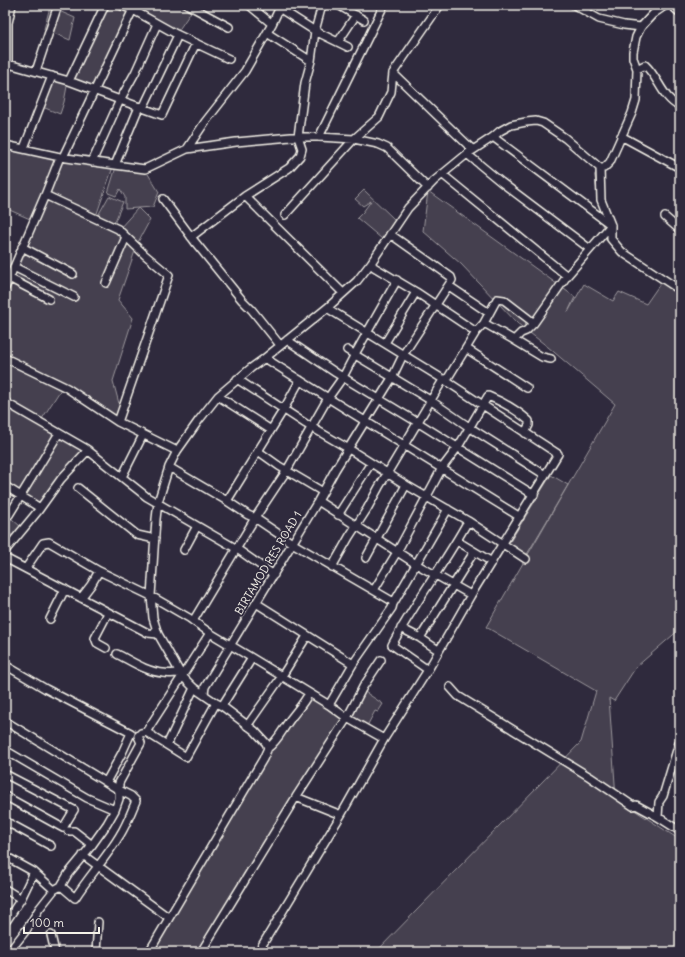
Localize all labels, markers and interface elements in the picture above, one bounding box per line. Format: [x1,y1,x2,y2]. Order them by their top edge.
street label: BIRTAMOD RES ROAD 1 [232,509,304,617]
scale bar [24,909,99,935]
text: 100 m [30,915,64,930]

